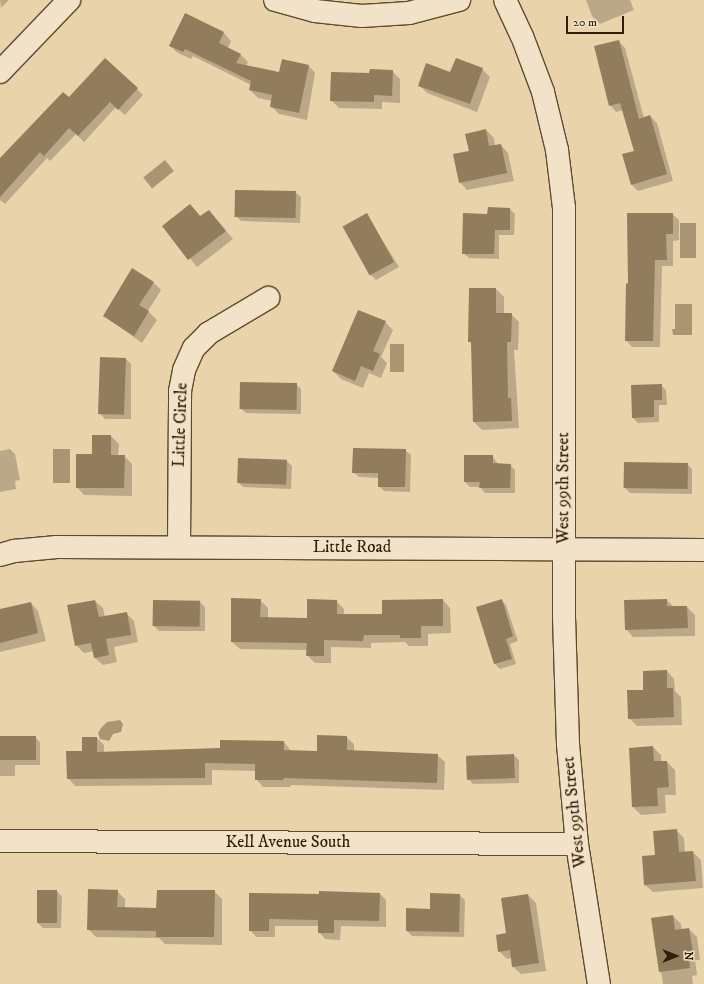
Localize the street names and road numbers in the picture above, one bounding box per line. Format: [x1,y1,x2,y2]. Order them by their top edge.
street label: Little Circle [169,382,193,468]
street label: West 99th Street [554,432,574,544]
street label: Little Road [313,538,391,558]
street label: West 99th Street [559,755,591,869]
street label: Kell Avenue South [225,833,351,853]

